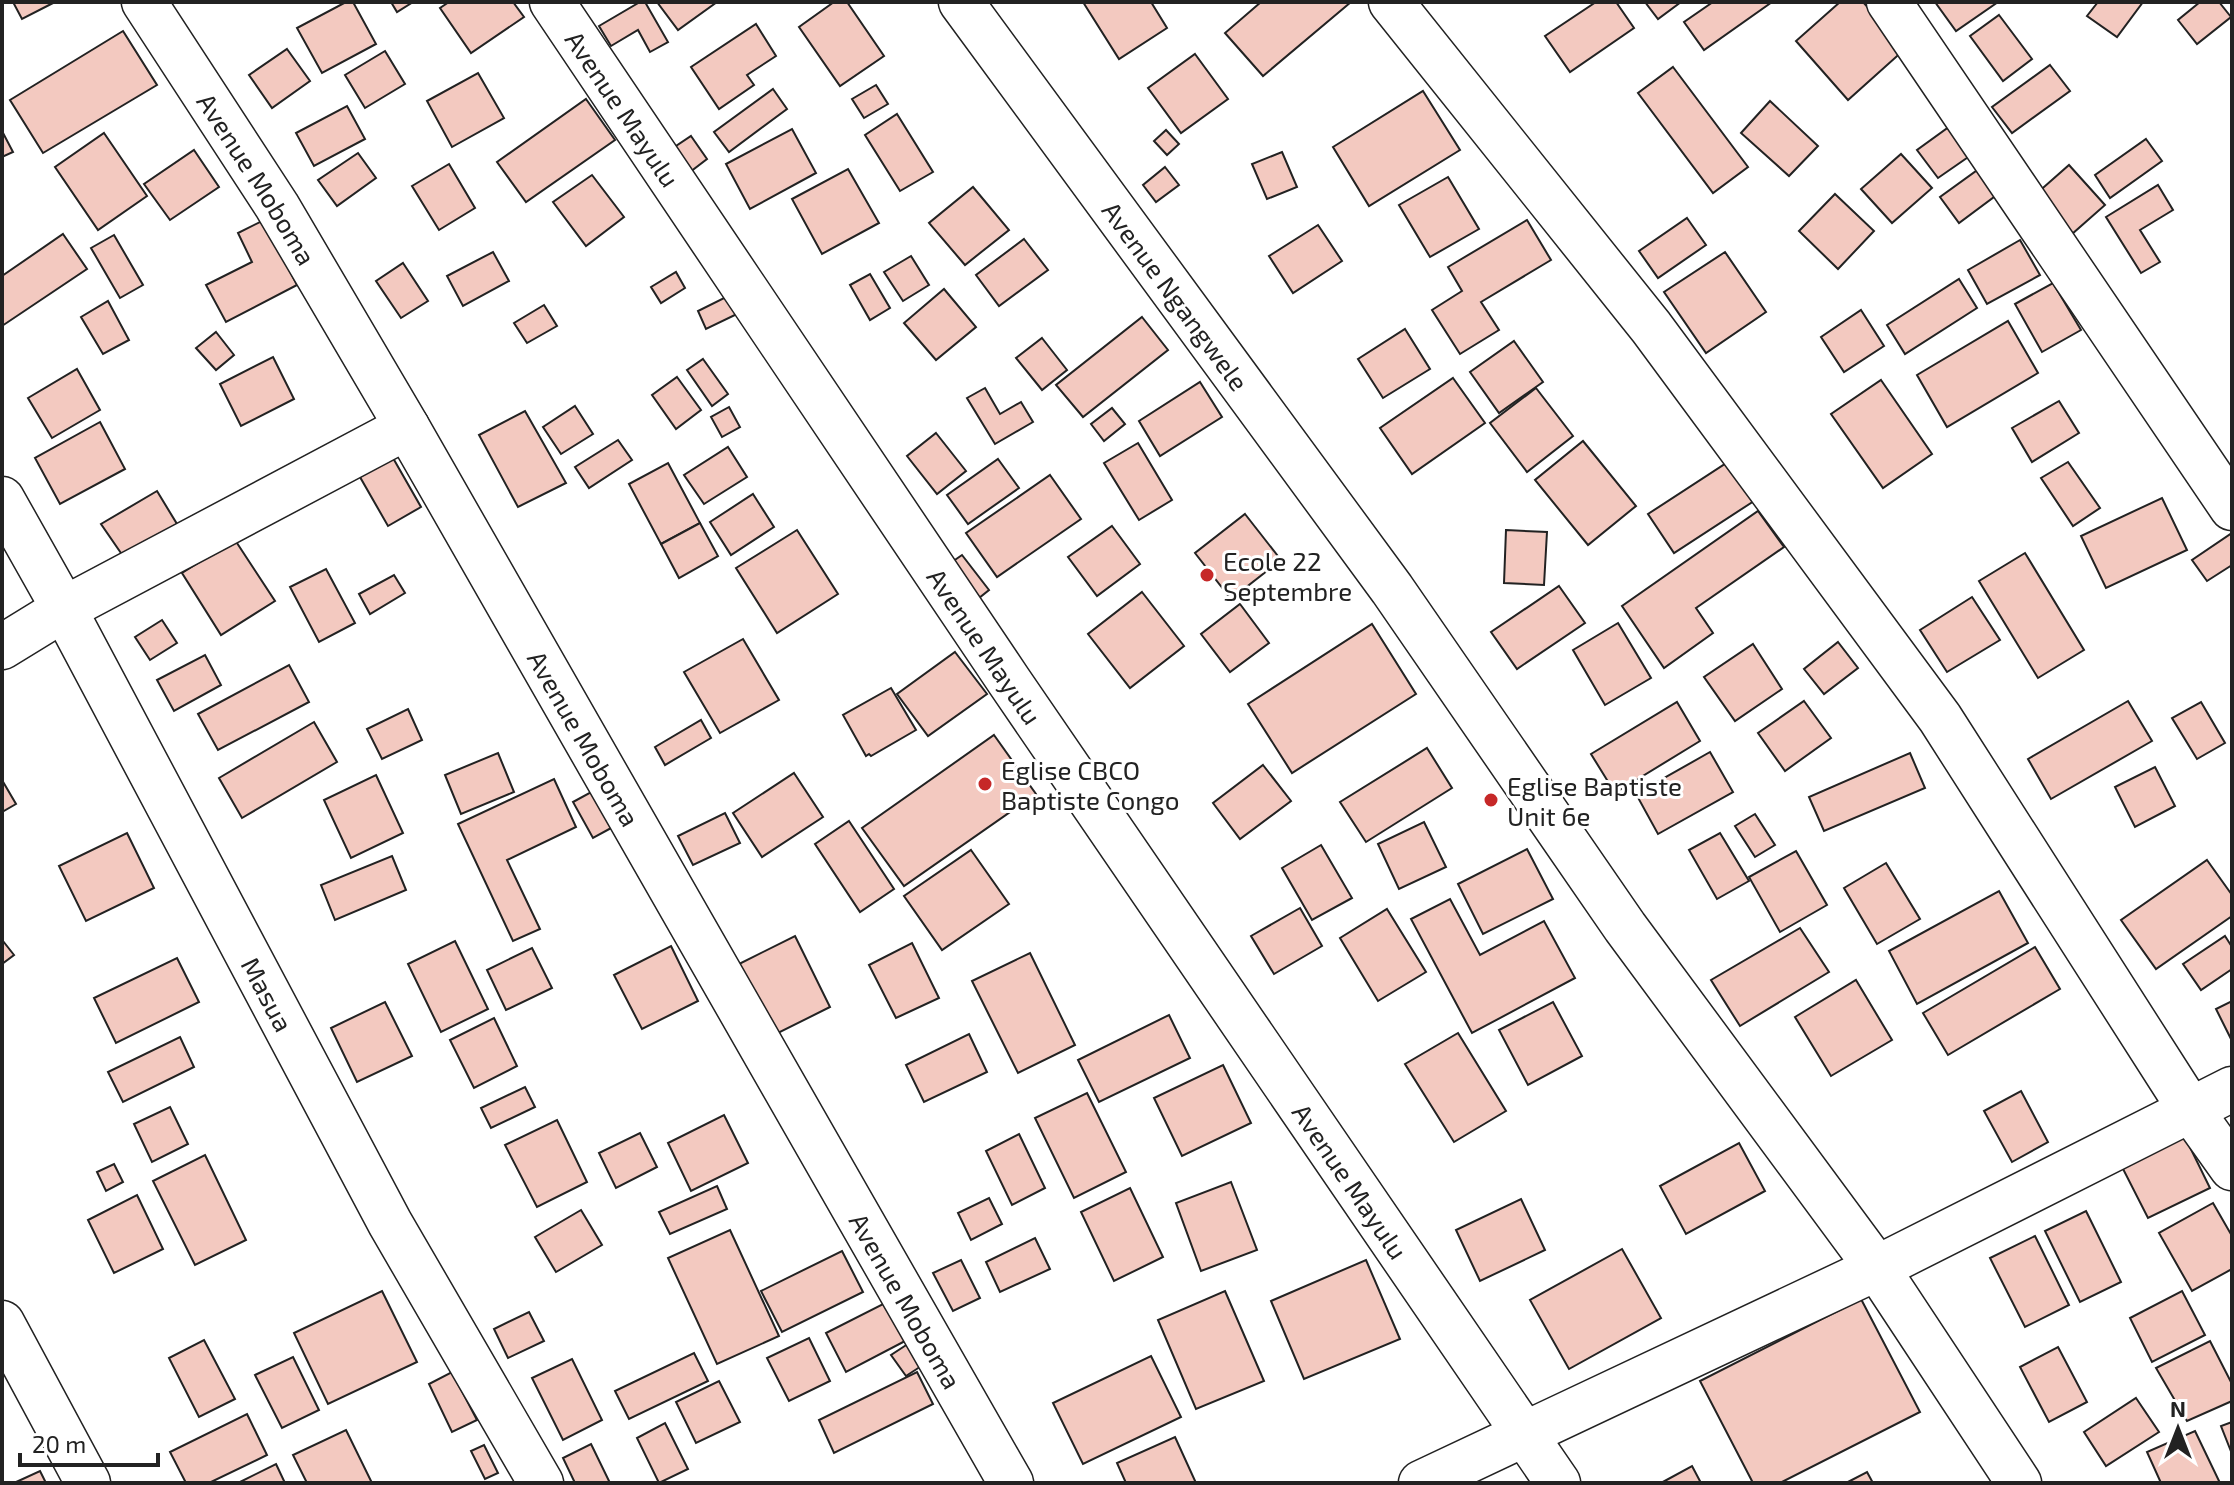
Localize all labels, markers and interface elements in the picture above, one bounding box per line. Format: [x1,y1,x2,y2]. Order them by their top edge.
street label: Avenue Mayulu [560,24,687,192]
street label: Avenue Moboma [192,87,323,270]
street label: Avenue Ngangwele [1097,195,1256,396]
place label: Ecole 22 Septembre [1223,545,1352,606]
street label: Avenue Mayulu [922,562,1049,729]
marker: Ecole 22 Septembre [1198,566,1216,584]
street label: Avenue Moboma [522,645,647,831]
place label: Eglise CBCO Baptiste Congo [1001,754,1180,815]
place label: Eglise Baptiste Unit 6e [1507,770,1682,831]
marker: Eglise CBCO Baptiste Congo [976,775,994,793]
marker: Eglise Baptiste Unit 6e [1482,791,1500,809]
street label: Masua [236,952,301,1036]
street label: Avenue Mayulu [1287,1097,1415,1264]
street label: Avenue Moboma [844,1207,969,1394]
north arrow [2138,1389,2218,1469]
text: N [2170,1395,2186,1421]
scale bar [20,1417,158,1467]
text: 20 m [32,1429,86,1458]

